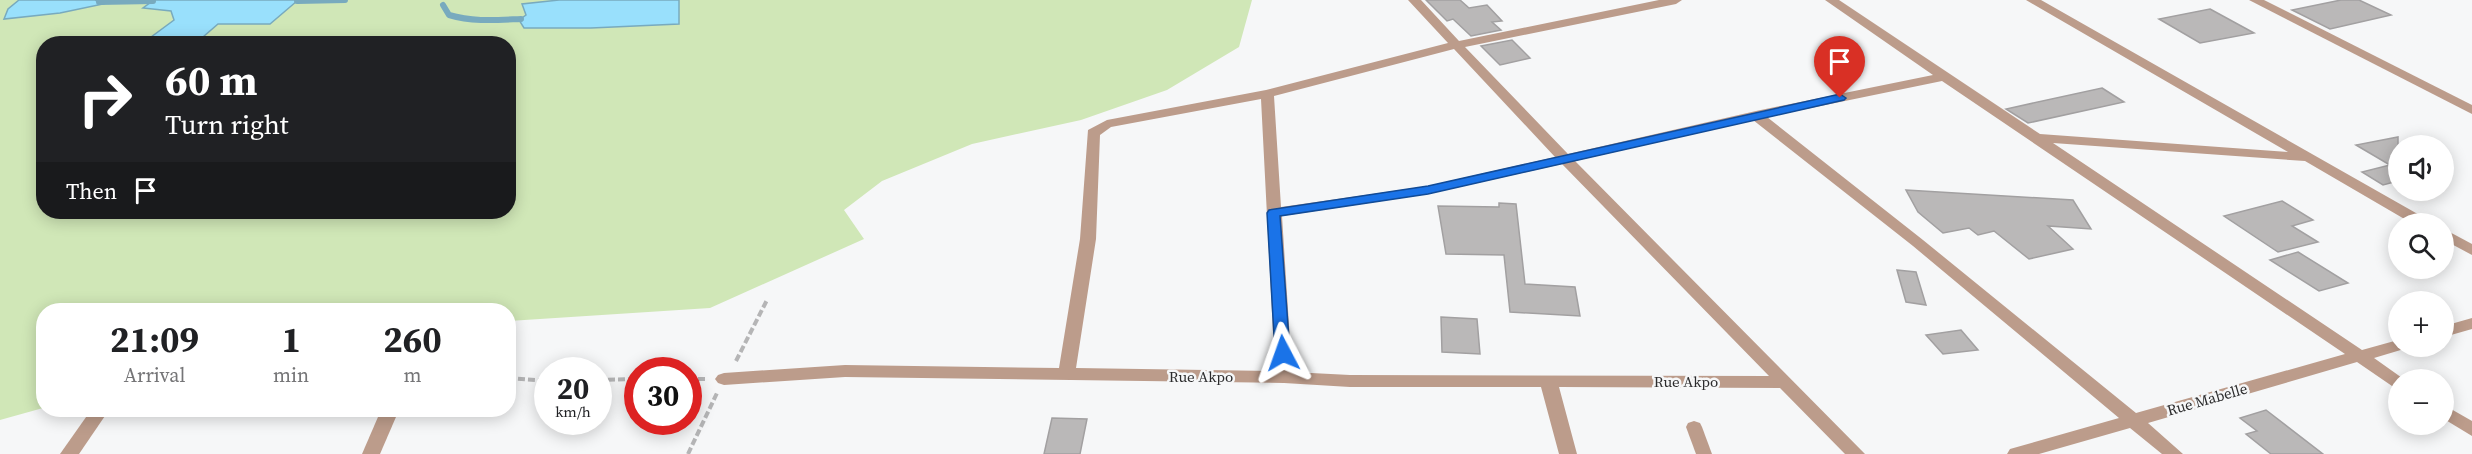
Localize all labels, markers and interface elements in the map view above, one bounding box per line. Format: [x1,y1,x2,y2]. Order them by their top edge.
pin [1814,36,1865,98]
icon: arrive [1823,45,1856,78]
text: 60 m [165,51,258,109]
icon: right [66,60,144,138]
text: Turn right [165,106,289,143]
map controls [2388,135,2454,435]
button: sound [2388,135,2454,201]
icon: arrive [129,174,162,207]
text: Then [66,176,117,206]
button: search [2388,213,2454,279]
button: + [2388,291,2454,357]
text: 21:09 [110,315,199,364]
text: 1 [281,315,301,364]
text: 260 [383,315,442,364]
position arrow [1251,321,1315,385]
speed limit sign: 30 [624,357,702,435]
text: Arrival [124,361,185,389]
text: min [273,361,309,389]
text: m [404,361,422,389]
street label: Rue Akpo [1169,366,1233,387]
text: 20 [557,368,589,409]
button: − [2388,369,2454,435]
street label: Rue Akpo [1654,371,1718,392]
street label: Rue Mabelle [2164,377,2250,421]
text: km/h [555,401,591,422]

